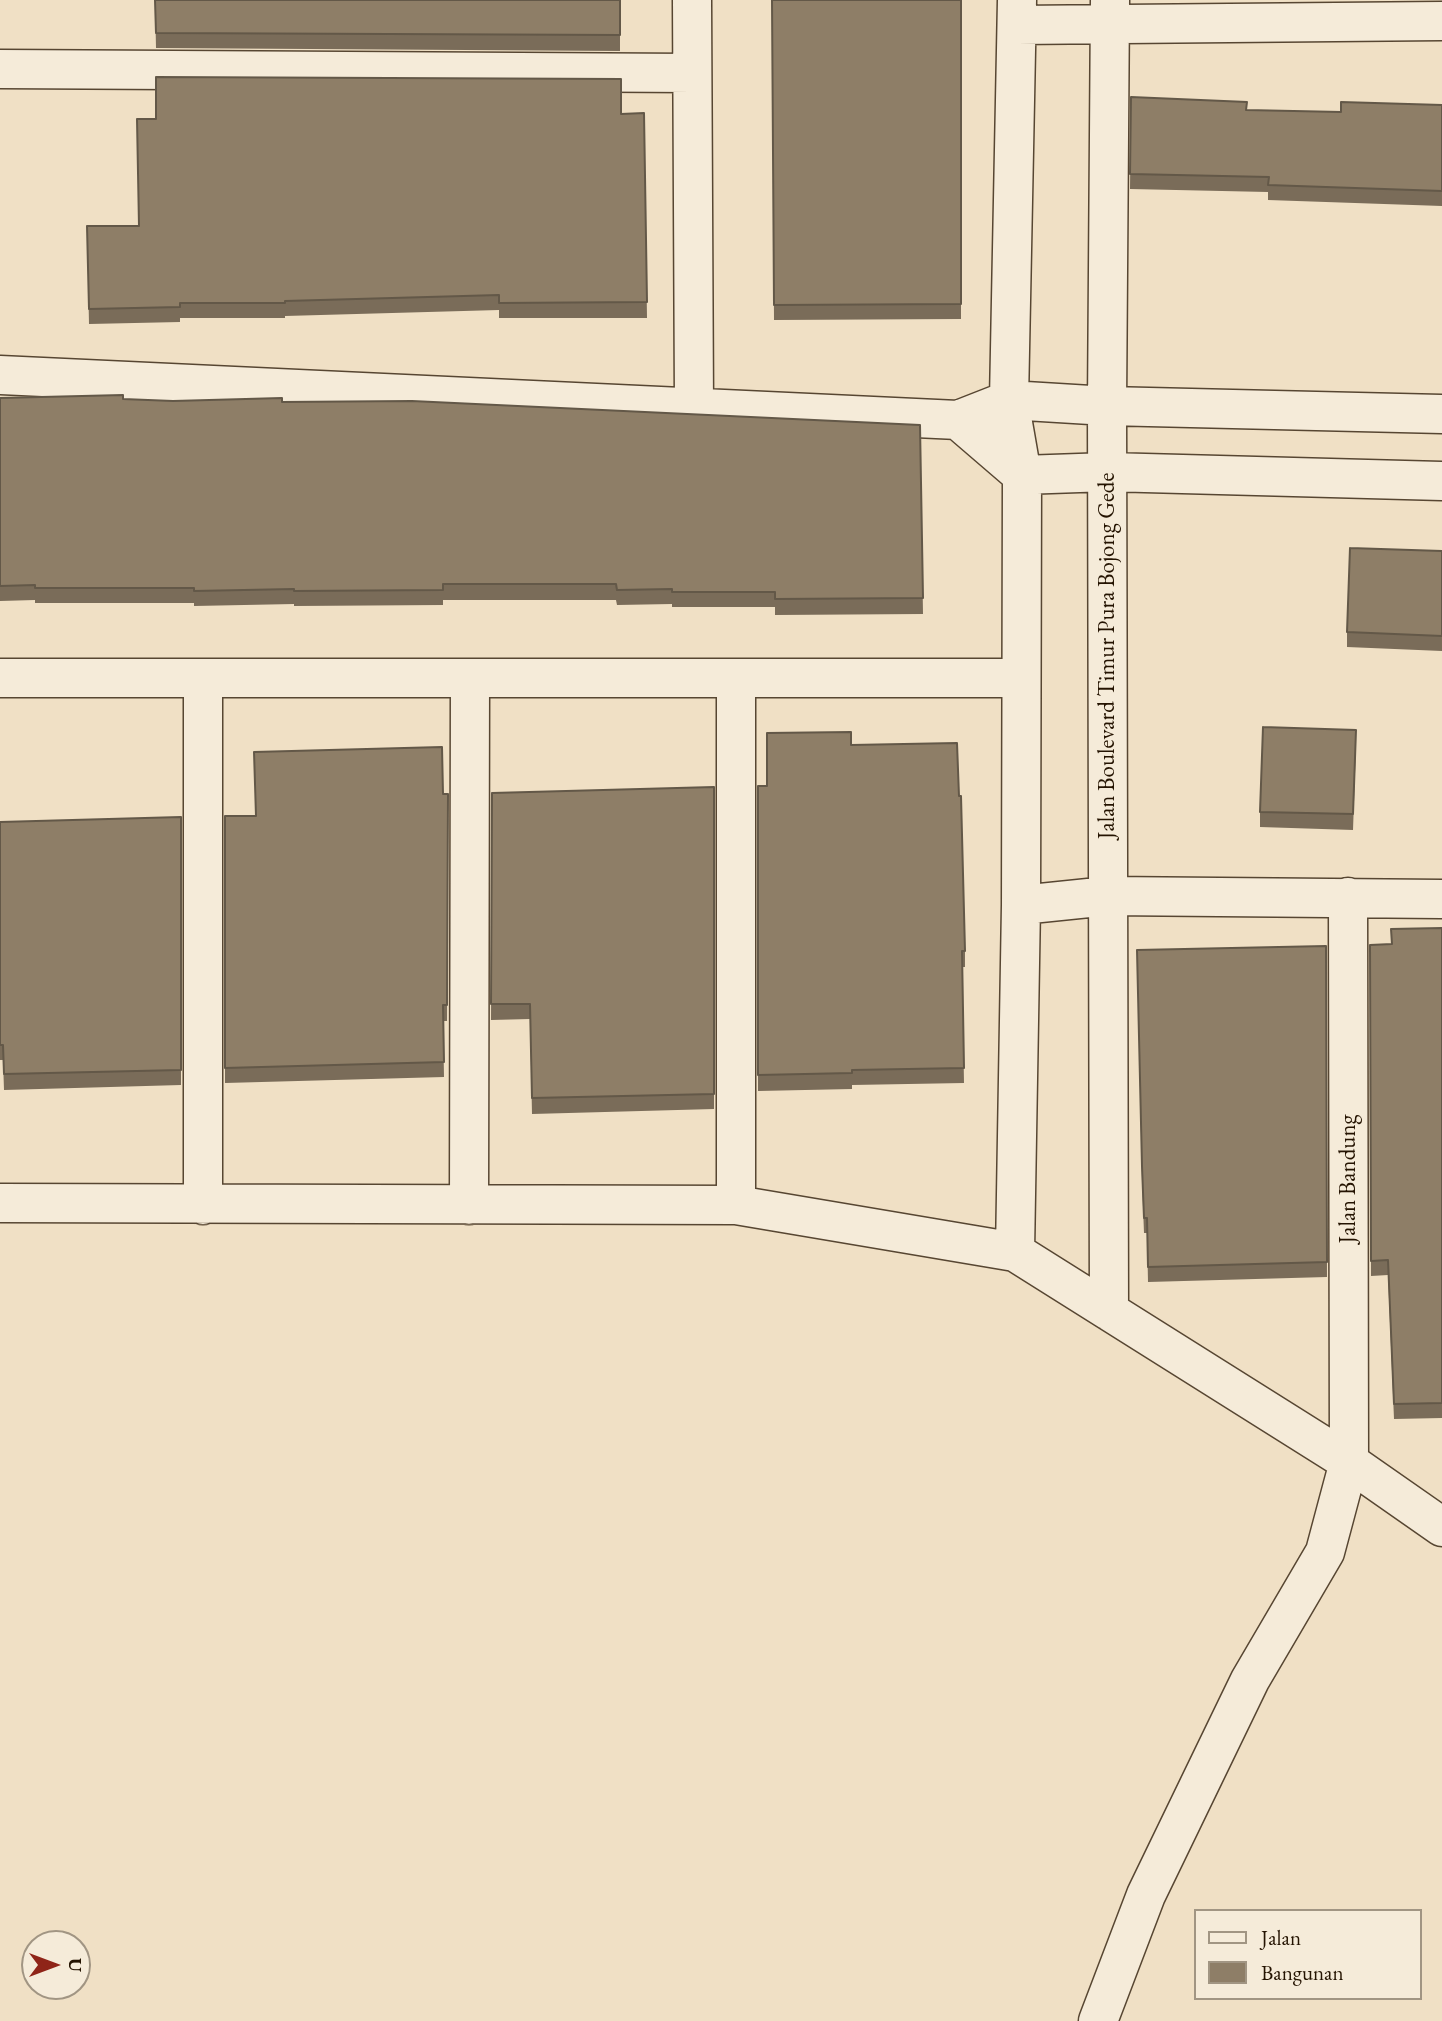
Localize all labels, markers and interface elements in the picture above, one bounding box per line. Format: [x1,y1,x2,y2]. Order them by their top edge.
street label: Jalan Boulevard Timur Pura Bojong Gede [1094,473,1122,839]
street label: Jalan Bandung [1335,1114,1363,1244]
legend [1194,1909,1421,2000]
text: Jalan [1261,1924,1301,1951]
north arrow [21,1930,91,2000]
text: U [63,1958,88,1972]
text: Bangunan [1261,1959,1344,1986]

